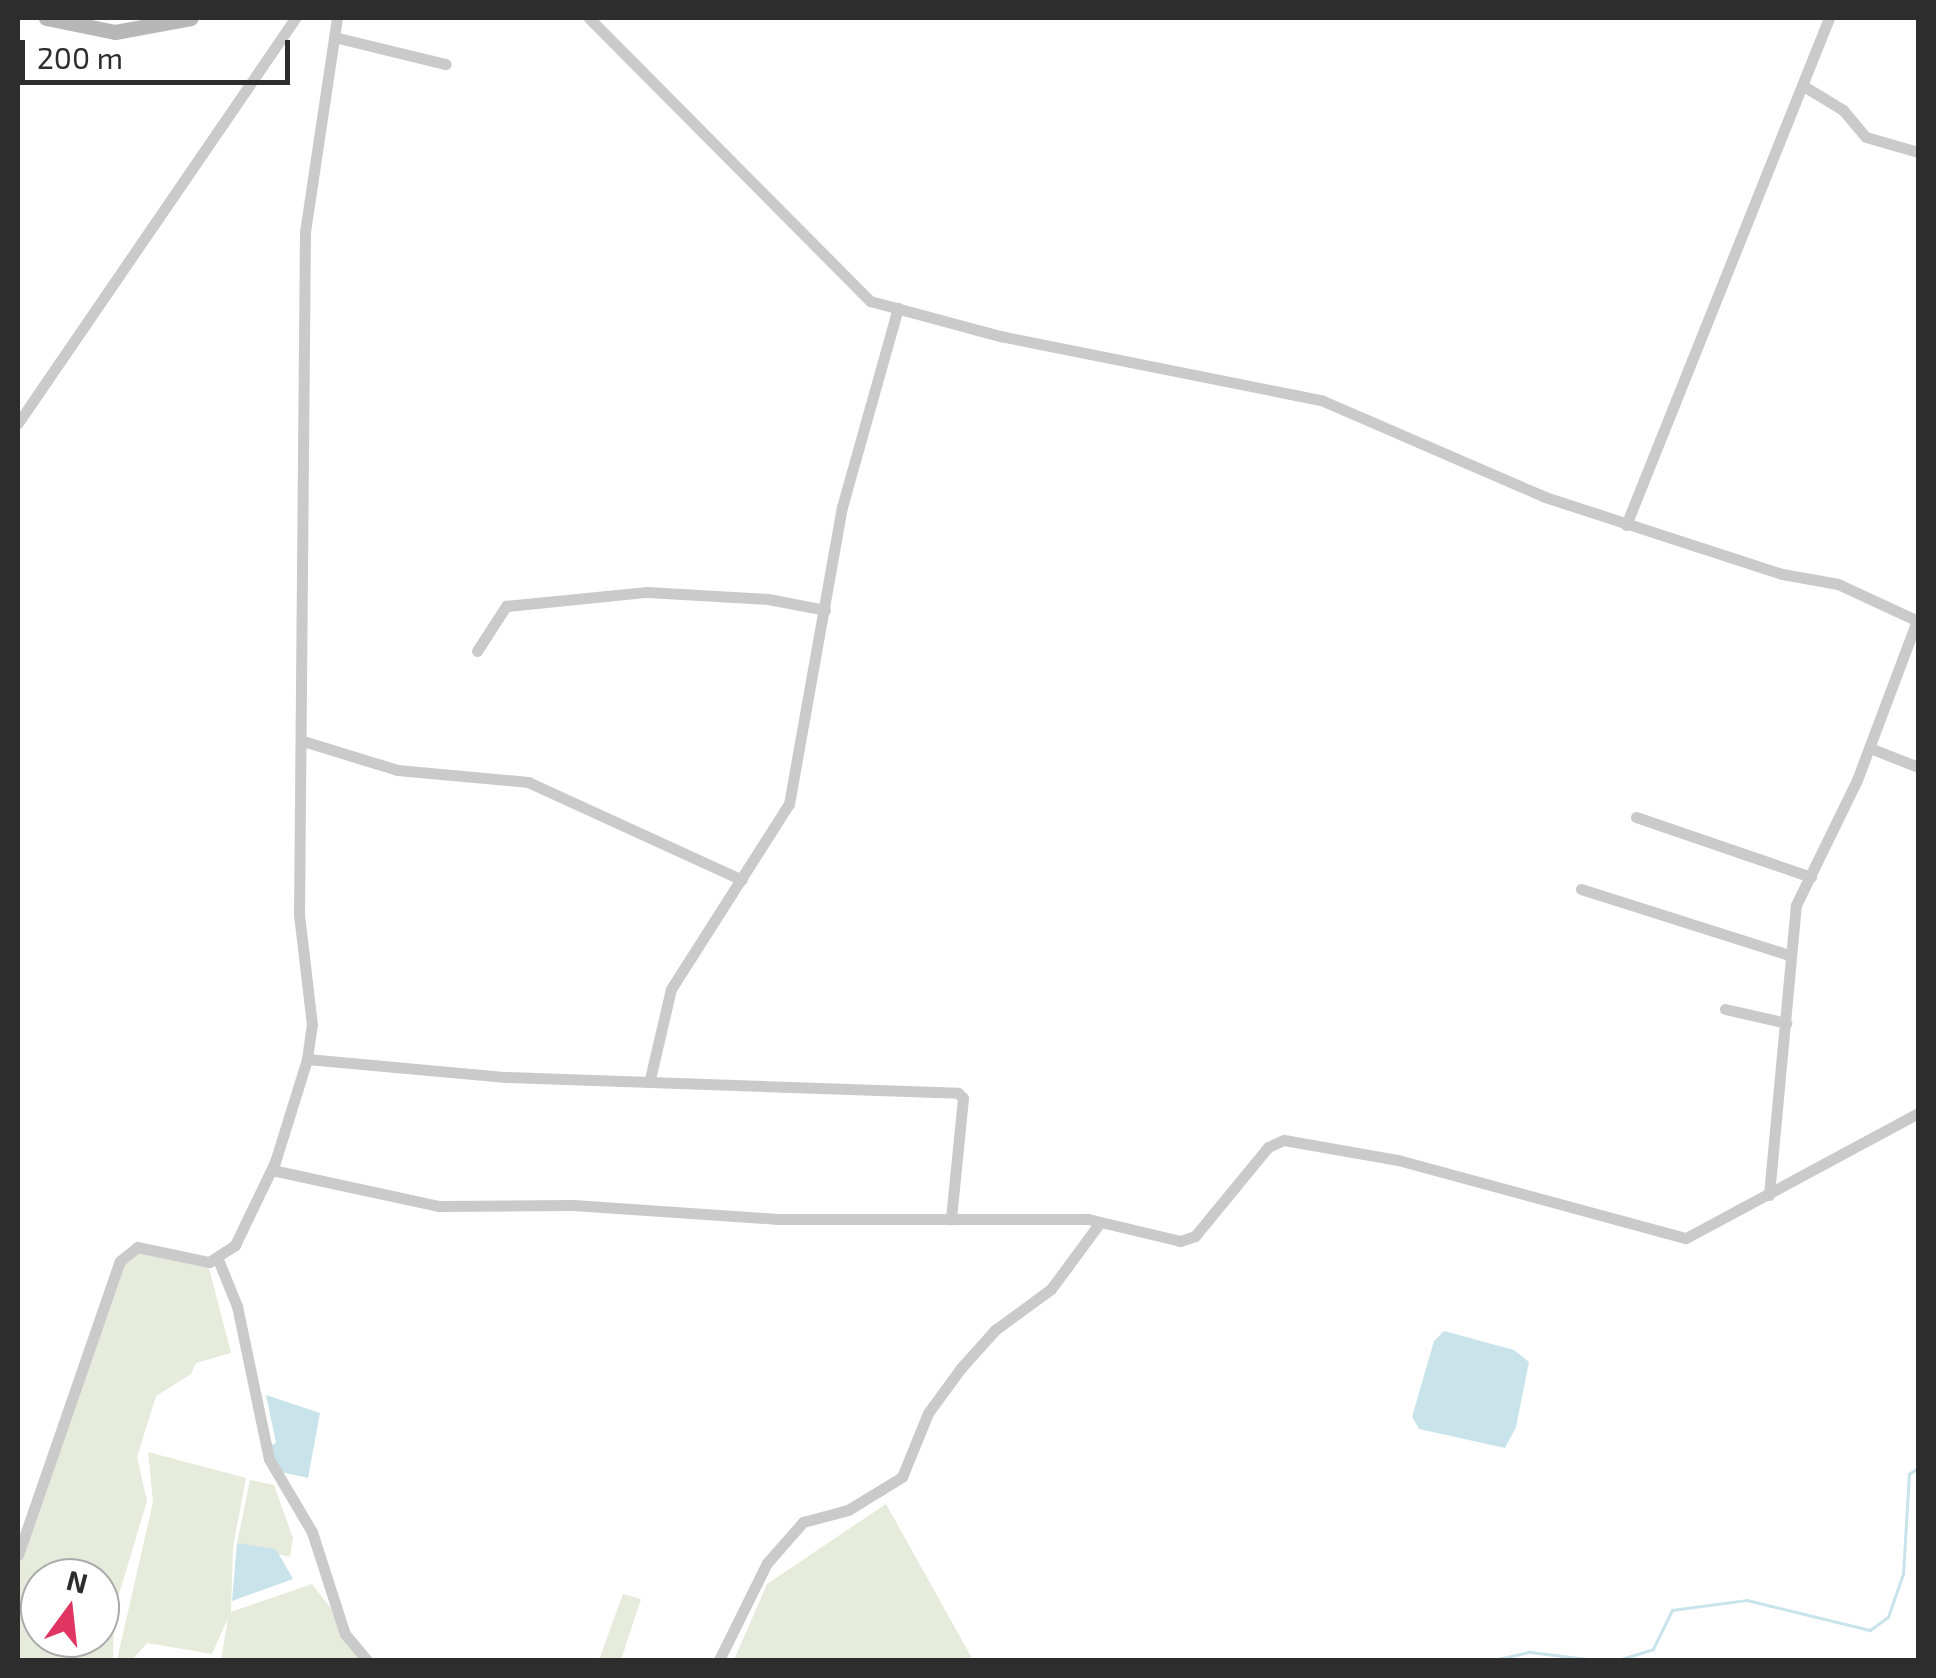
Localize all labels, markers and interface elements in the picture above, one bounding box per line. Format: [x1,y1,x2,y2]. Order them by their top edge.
scale bar [25,20,295,82]
text: 200 m [37,39,123,75]
north arrow [20,1558,120,1658]
text: N [63,1562,91,1600]

